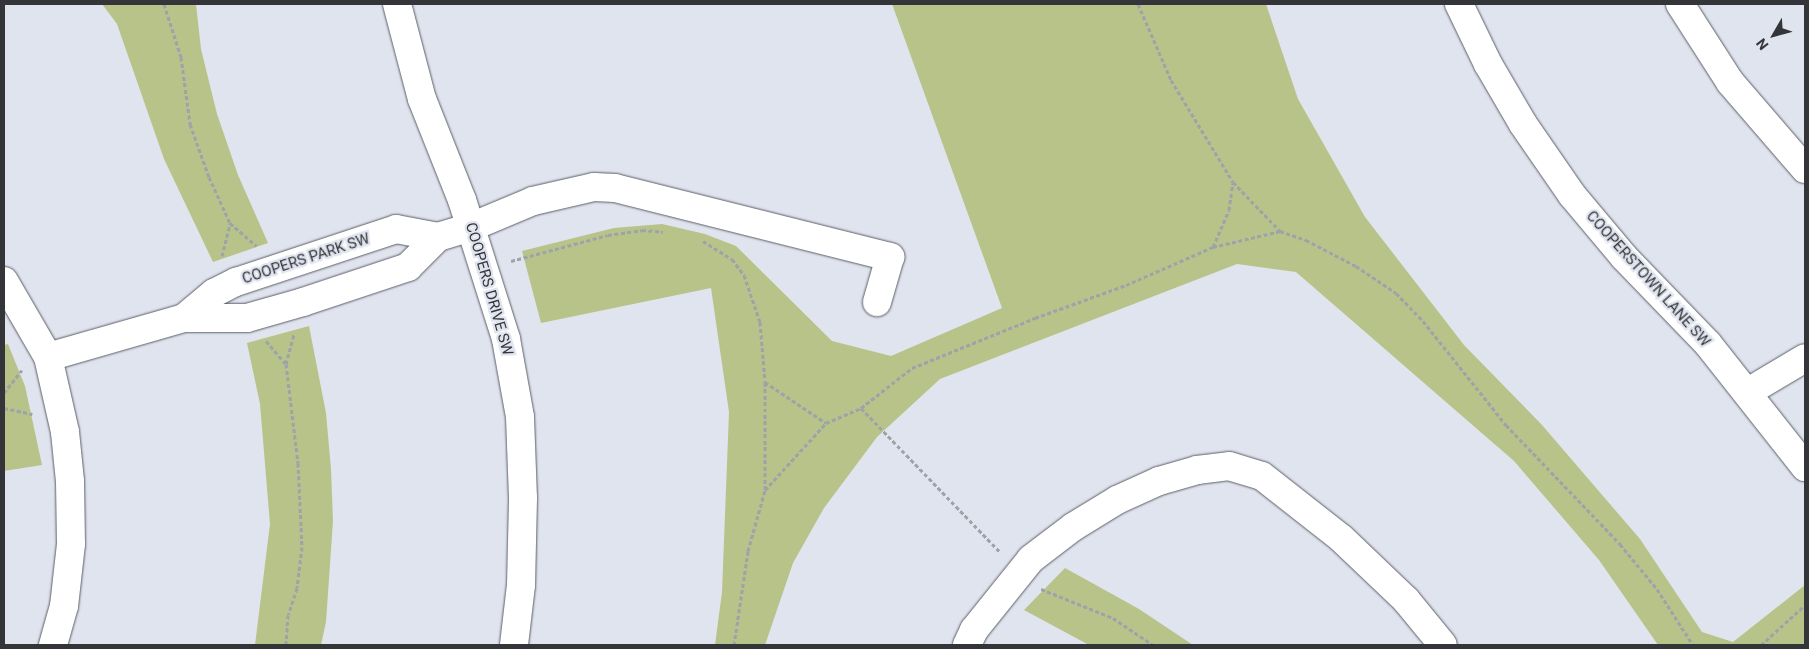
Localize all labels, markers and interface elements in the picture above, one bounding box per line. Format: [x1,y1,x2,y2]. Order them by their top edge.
north arrow [1749,10,1799,60]
text: N [1753,35,1772,53]
street label: COOPERSTOWN LANE SW [1582,207,1714,351]
street label: COOPERS DRIVE SW [461,220,517,358]
street label: COOPERS PARK SW [240,230,372,288]

